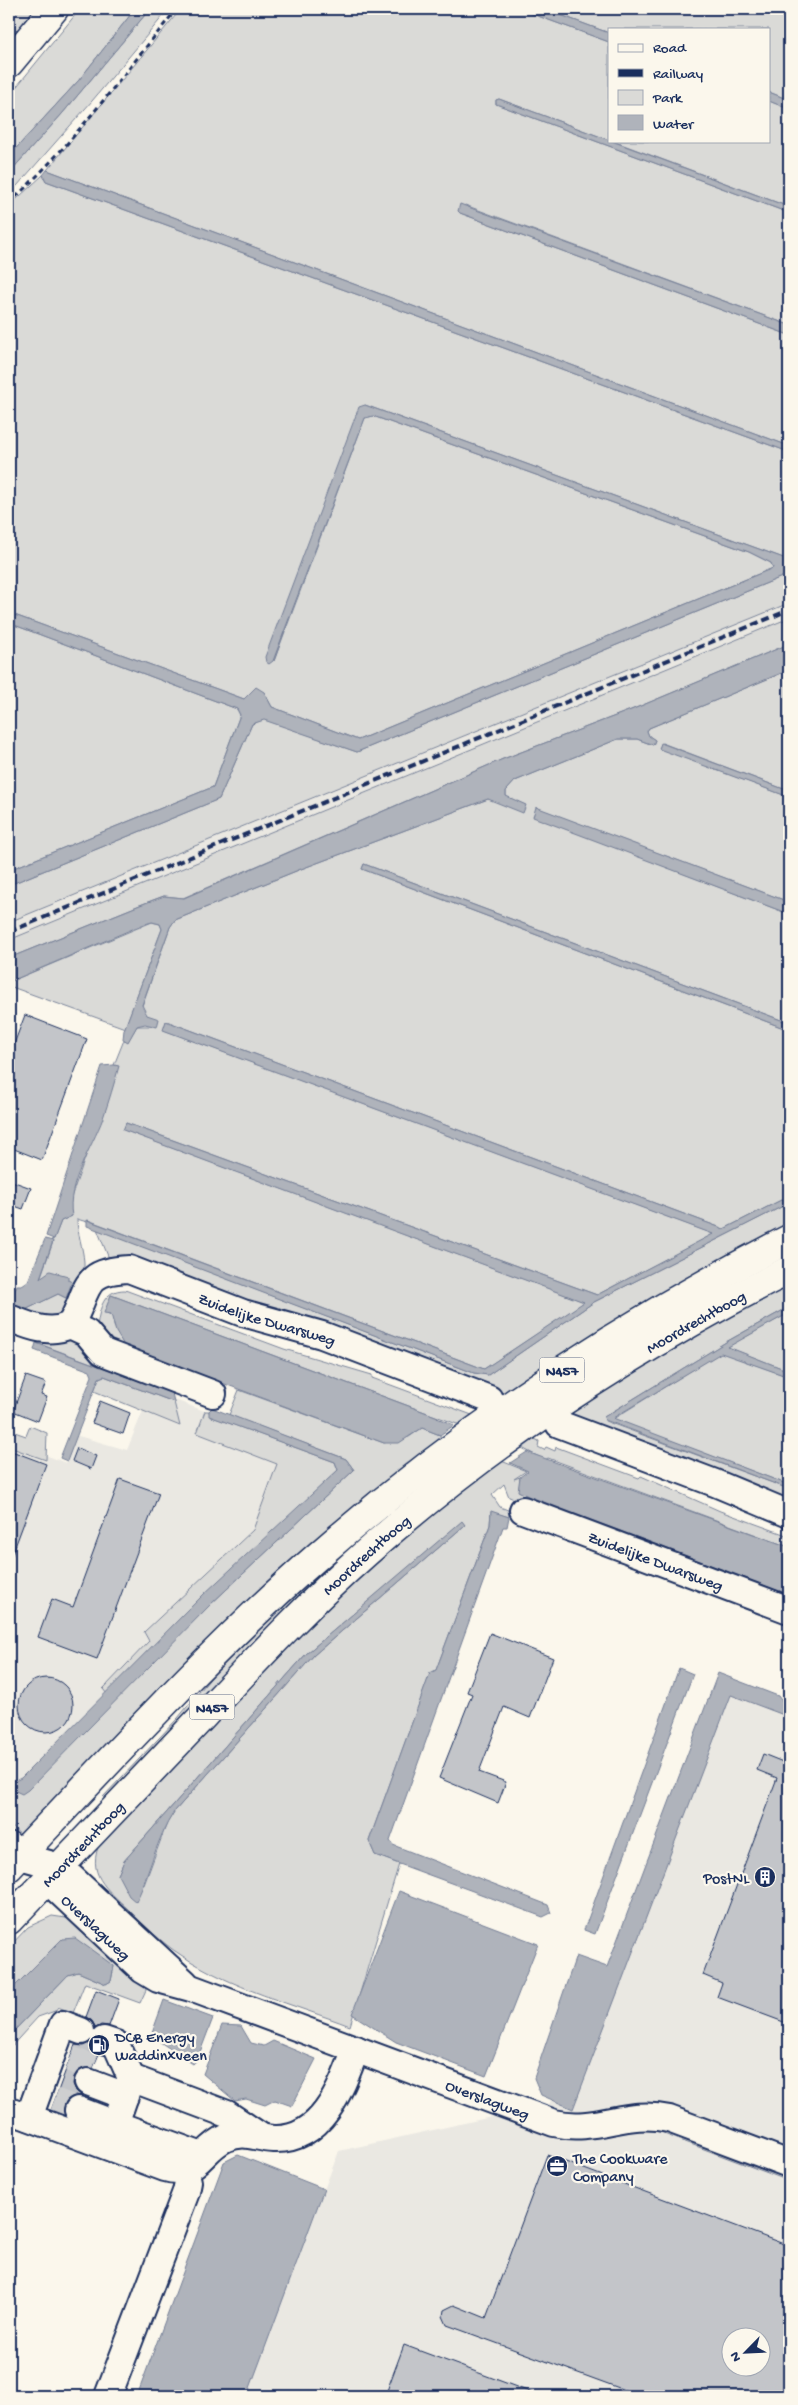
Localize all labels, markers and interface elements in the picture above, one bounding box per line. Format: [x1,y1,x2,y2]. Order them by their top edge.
legend [608,28,770,142]
text: Road [653,40,687,58]
text: Railway [653,66,704,84]
text: Park [652,90,683,108]
text: Water [653,116,695,134]
street label: Moordrechtboog [644,1288,750,1359]
street label: Zuidelijke Dwarsweg [195,1291,338,1352]
road number: N457 [540,1358,584,1382]
street label: Moordrechtboog [320,1513,416,1601]
street label: Zuidelijke Dwarsweg [584,1529,725,1597]
road number: N457 [190,1694,234,1720]
street label: Moordrechtboog [39,1799,130,1893]
building icon: PostNL [753,1865,777,1889]
place label: PostNL [702,1871,750,1890]
street label: Overslagweg [56,1892,133,1966]
place label: DCB Energy Waddinxveen [114,2030,207,2067]
fuel station icon: DCB Energy Waddinxveen [87,2033,111,2057]
street label: Overslagweg [442,2077,531,2126]
place label: The Cookware Company [572,2151,668,2188]
office icon: The Cookware Company [545,2154,569,2178]
north arrow [720,2328,770,2378]
text: N [727,2349,746,2364]

